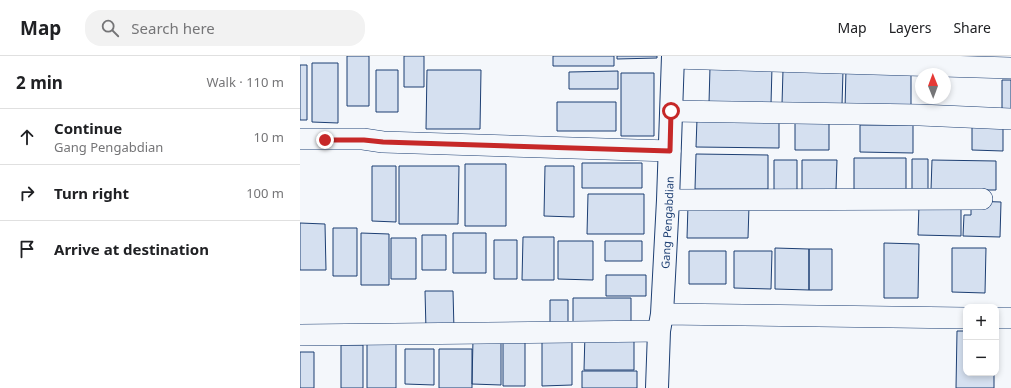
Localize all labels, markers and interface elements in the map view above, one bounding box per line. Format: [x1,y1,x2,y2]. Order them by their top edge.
search box [85,10,365,46]
text: Map [20,15,61,41]
icon: search [99,17,121,39]
text: Search here [131,18,215,38]
text: Map [838,18,867,37]
text: Layers [889,18,931,37]
text: Share [953,18,991,37]
north arrow [915,68,951,104]
text: 2 min [16,71,63,94]
text: Walk · 110 m [206,73,284,91]
route start [662,102,680,120]
text: Continue [54,118,122,138]
icon: ahead [16,126,38,148]
text: 10 m [254,128,284,146]
route end [316,131,334,149]
text: Gang Pengabdian [54,138,163,156]
street label: Gang Pengabdian [657,176,676,269]
icon: right [16,182,38,204]
text: Turn right [54,183,129,203]
text: 100 m [246,184,284,202]
icon: arrive [16,238,38,260]
text: Arrive at destination [54,239,209,259]
map controls [963,304,999,376]
button: + [963,304,999,340]
button: − [963,340,999,376]

